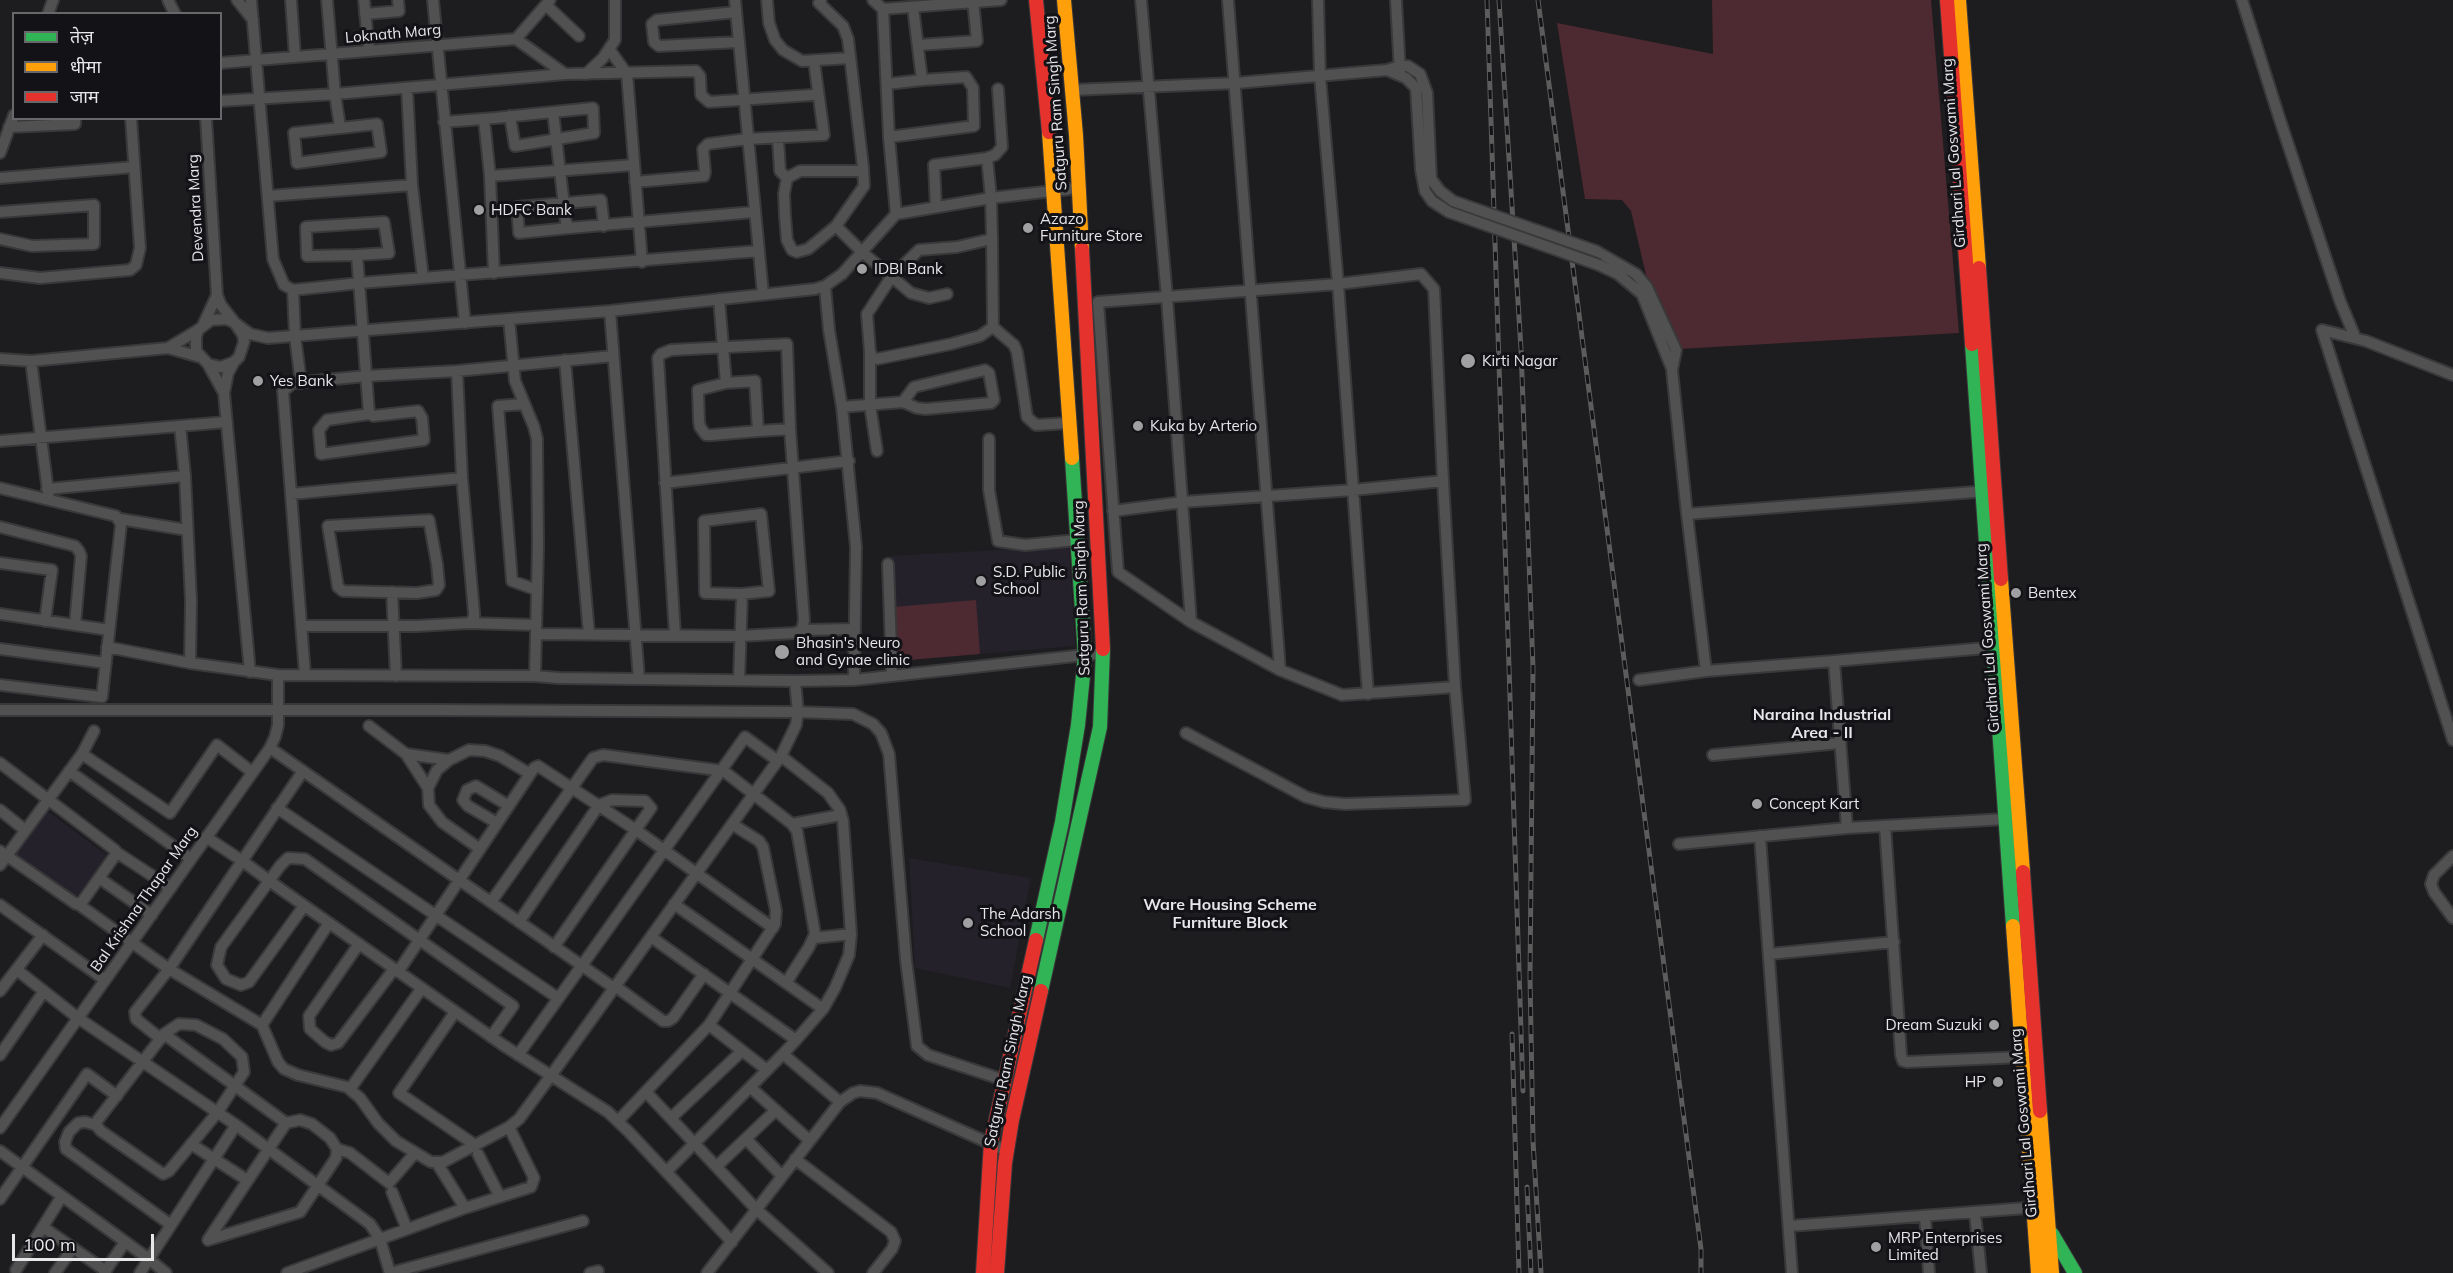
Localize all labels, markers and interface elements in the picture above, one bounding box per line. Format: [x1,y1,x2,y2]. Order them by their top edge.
legend [12,12,222,120]
street label: Satguru Ram Singh Marg [1041,15,1071,191]
street label: Loknath Marg [344,21,442,47]
text: तेज़ [70,25,94,48]
text: धीमा [70,55,101,78]
street label: Girdhari Lal Goswami Marg [1938,58,1970,248]
text: जाम [70,85,99,108]
street label: Devendra Marg [184,154,208,262]
place label: HDFC Bank [491,201,572,219]
marker: HDFC Bank [472,203,486,217]
place label: Azazo Furniture Store [1040,210,1143,245]
marker: Azazo Furniture Store [1021,221,1035,235]
place label: IDBI Bank [874,260,943,278]
marker: IDBI Bank [855,262,869,276]
marker: Kirti Nagar [1459,352,1477,370]
place label: Kirti Nagar [1482,352,1557,370]
place label: Yes Bank [270,372,333,390]
marker: Yes Bank [251,374,265,388]
place label: Kuka by Arterio [1150,417,1257,435]
marker: Kuka by Arterio [1131,419,1145,433]
street label: Satguru Ram Singh Marg [1070,500,1094,676]
street label: Girdhari Lal Goswami Marg [1972,543,2004,733]
place label: S.D. Public School [993,563,1065,598]
marker: S.D. Public School [974,574,988,588]
place label: Bentex [2028,584,2076,602]
marker: Bentex [2009,586,2023,600]
place label: Bhasin's Neuro and Gynae clinic [796,634,910,669]
marker: Bhasin's Neuro and Gynae clinic [773,643,791,661]
district label: Naraina Industrial Area - II [1753,705,1891,743]
place label: Concept Kart [1769,795,1859,813]
marker: Concept Kart [1750,797,1764,811]
street label: Bal Krishna Thapar Marg [87,823,201,975]
district label: Ware Housing Scheme Furniture Block [1143,895,1317,933]
place label: The Adarsh School [980,905,1060,940]
marker: The Adarsh School [961,916,975,930]
street label: Satguru Ram Singh Marg [981,973,1035,1149]
place label: Dream Suzuki [1885,1016,1982,1034]
marker: Dream Suzuki [1987,1018,2001,1032]
street label: Girdhari Lal Goswami Marg [2007,1028,2041,1218]
place label: HP [1965,1073,1986,1091]
marker: HP [1991,1075,2005,1089]
scale bar [15,1222,158,1260]
place label: MRP Enterprises Limited [1888,1229,2002,1264]
text: 100 m [23,1233,76,1256]
marker: MRP Enterprises Limited [1869,1240,1883,1254]

